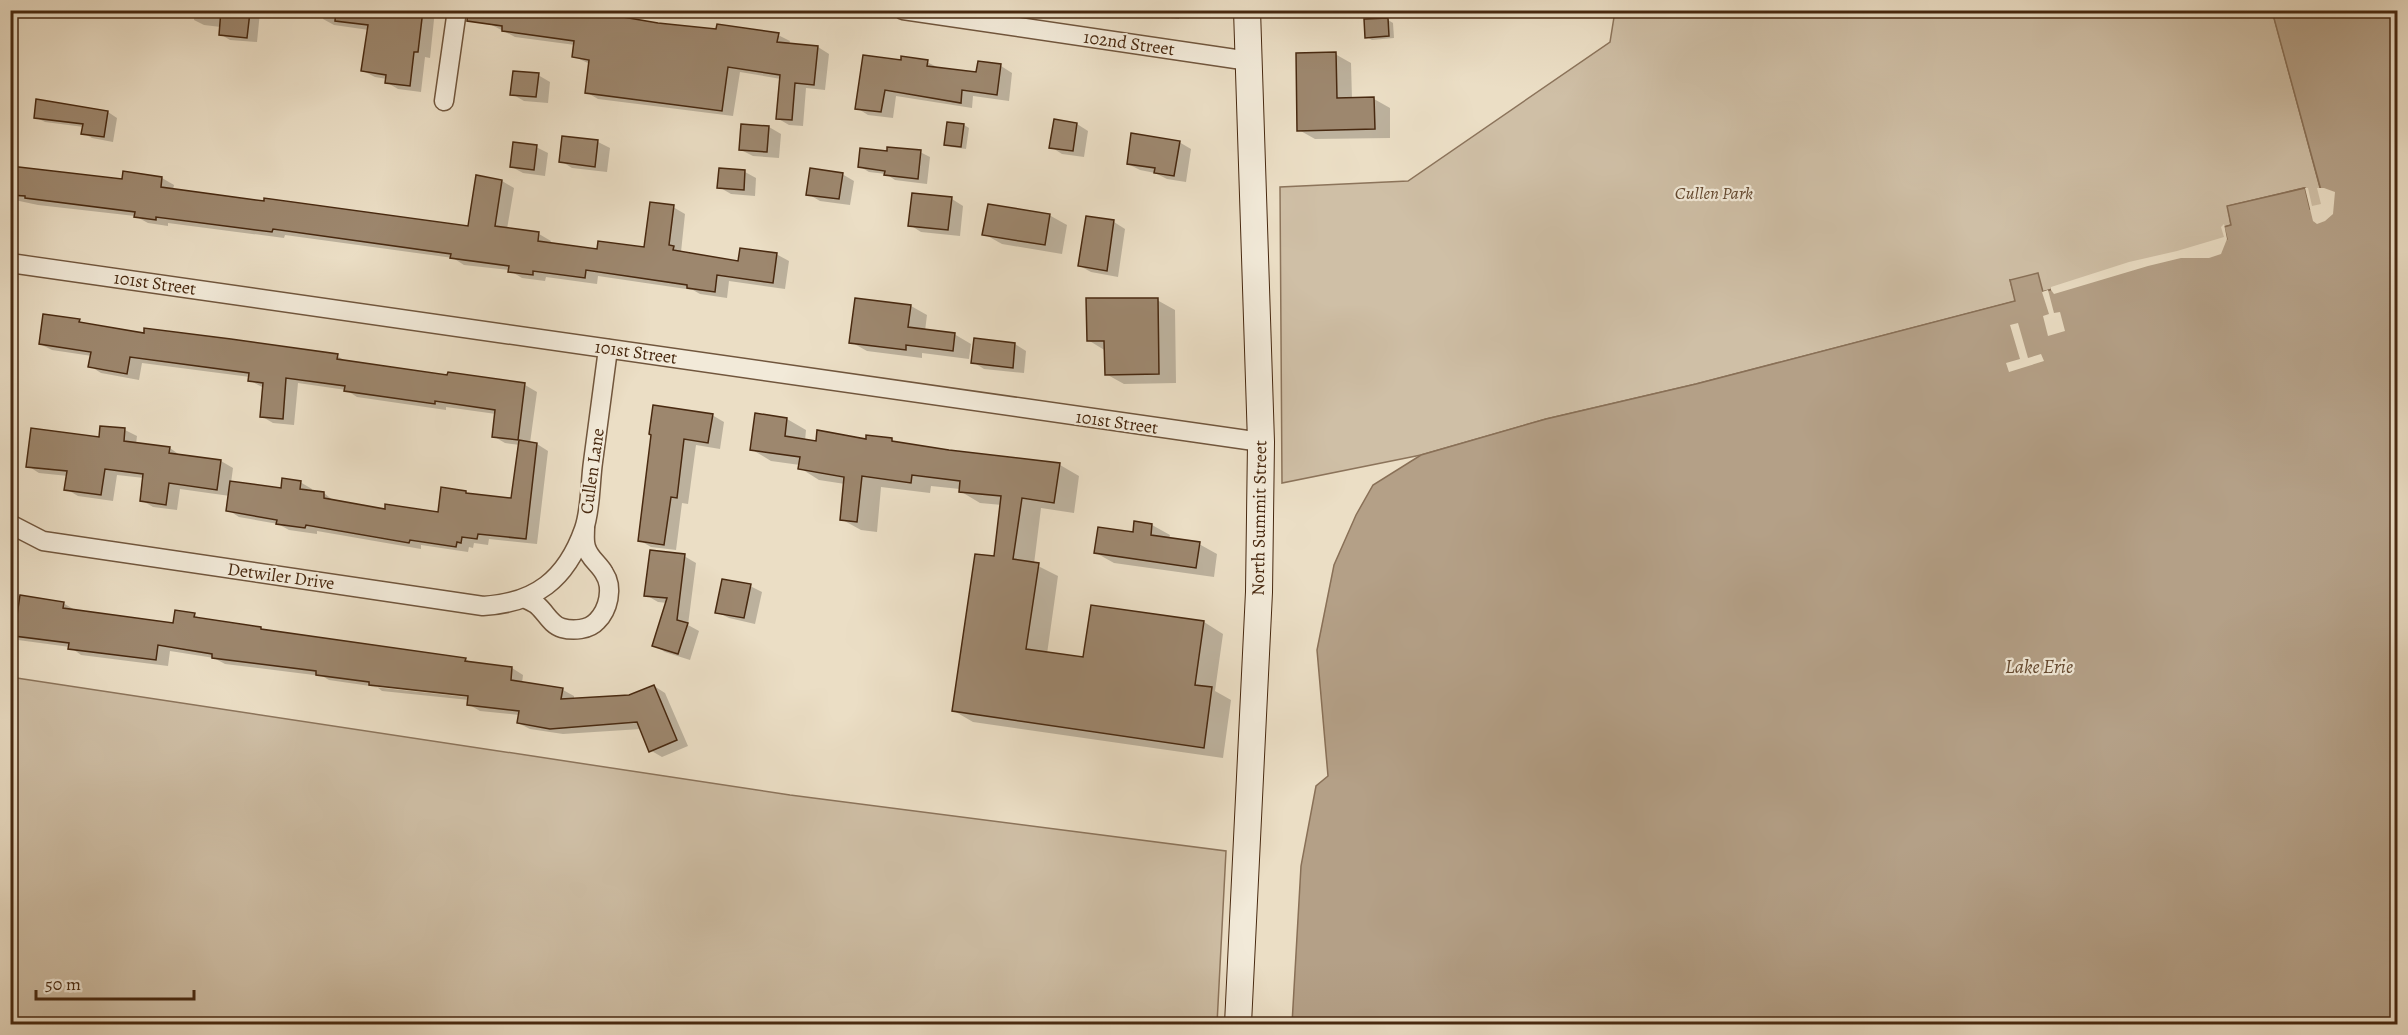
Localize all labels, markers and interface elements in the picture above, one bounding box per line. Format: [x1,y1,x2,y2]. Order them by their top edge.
street label: 102nd Street [1082,25,1176,61]
park label: Cullen Park [1675,181,1753,205]
street label: 101st Street [112,265,198,301]
street label: 101st Street [593,334,679,370]
street label: 101st Street [1074,404,1160,440]
street label: Cullen Lane [574,426,610,516]
street label: North Summit Street [1246,440,1272,596]
street label: Detwiler Drive [226,557,336,595]
water label: Lake Erie [2005,653,2073,680]
scale bar [36,963,194,1001]
text: 50 m [45,972,81,996]

